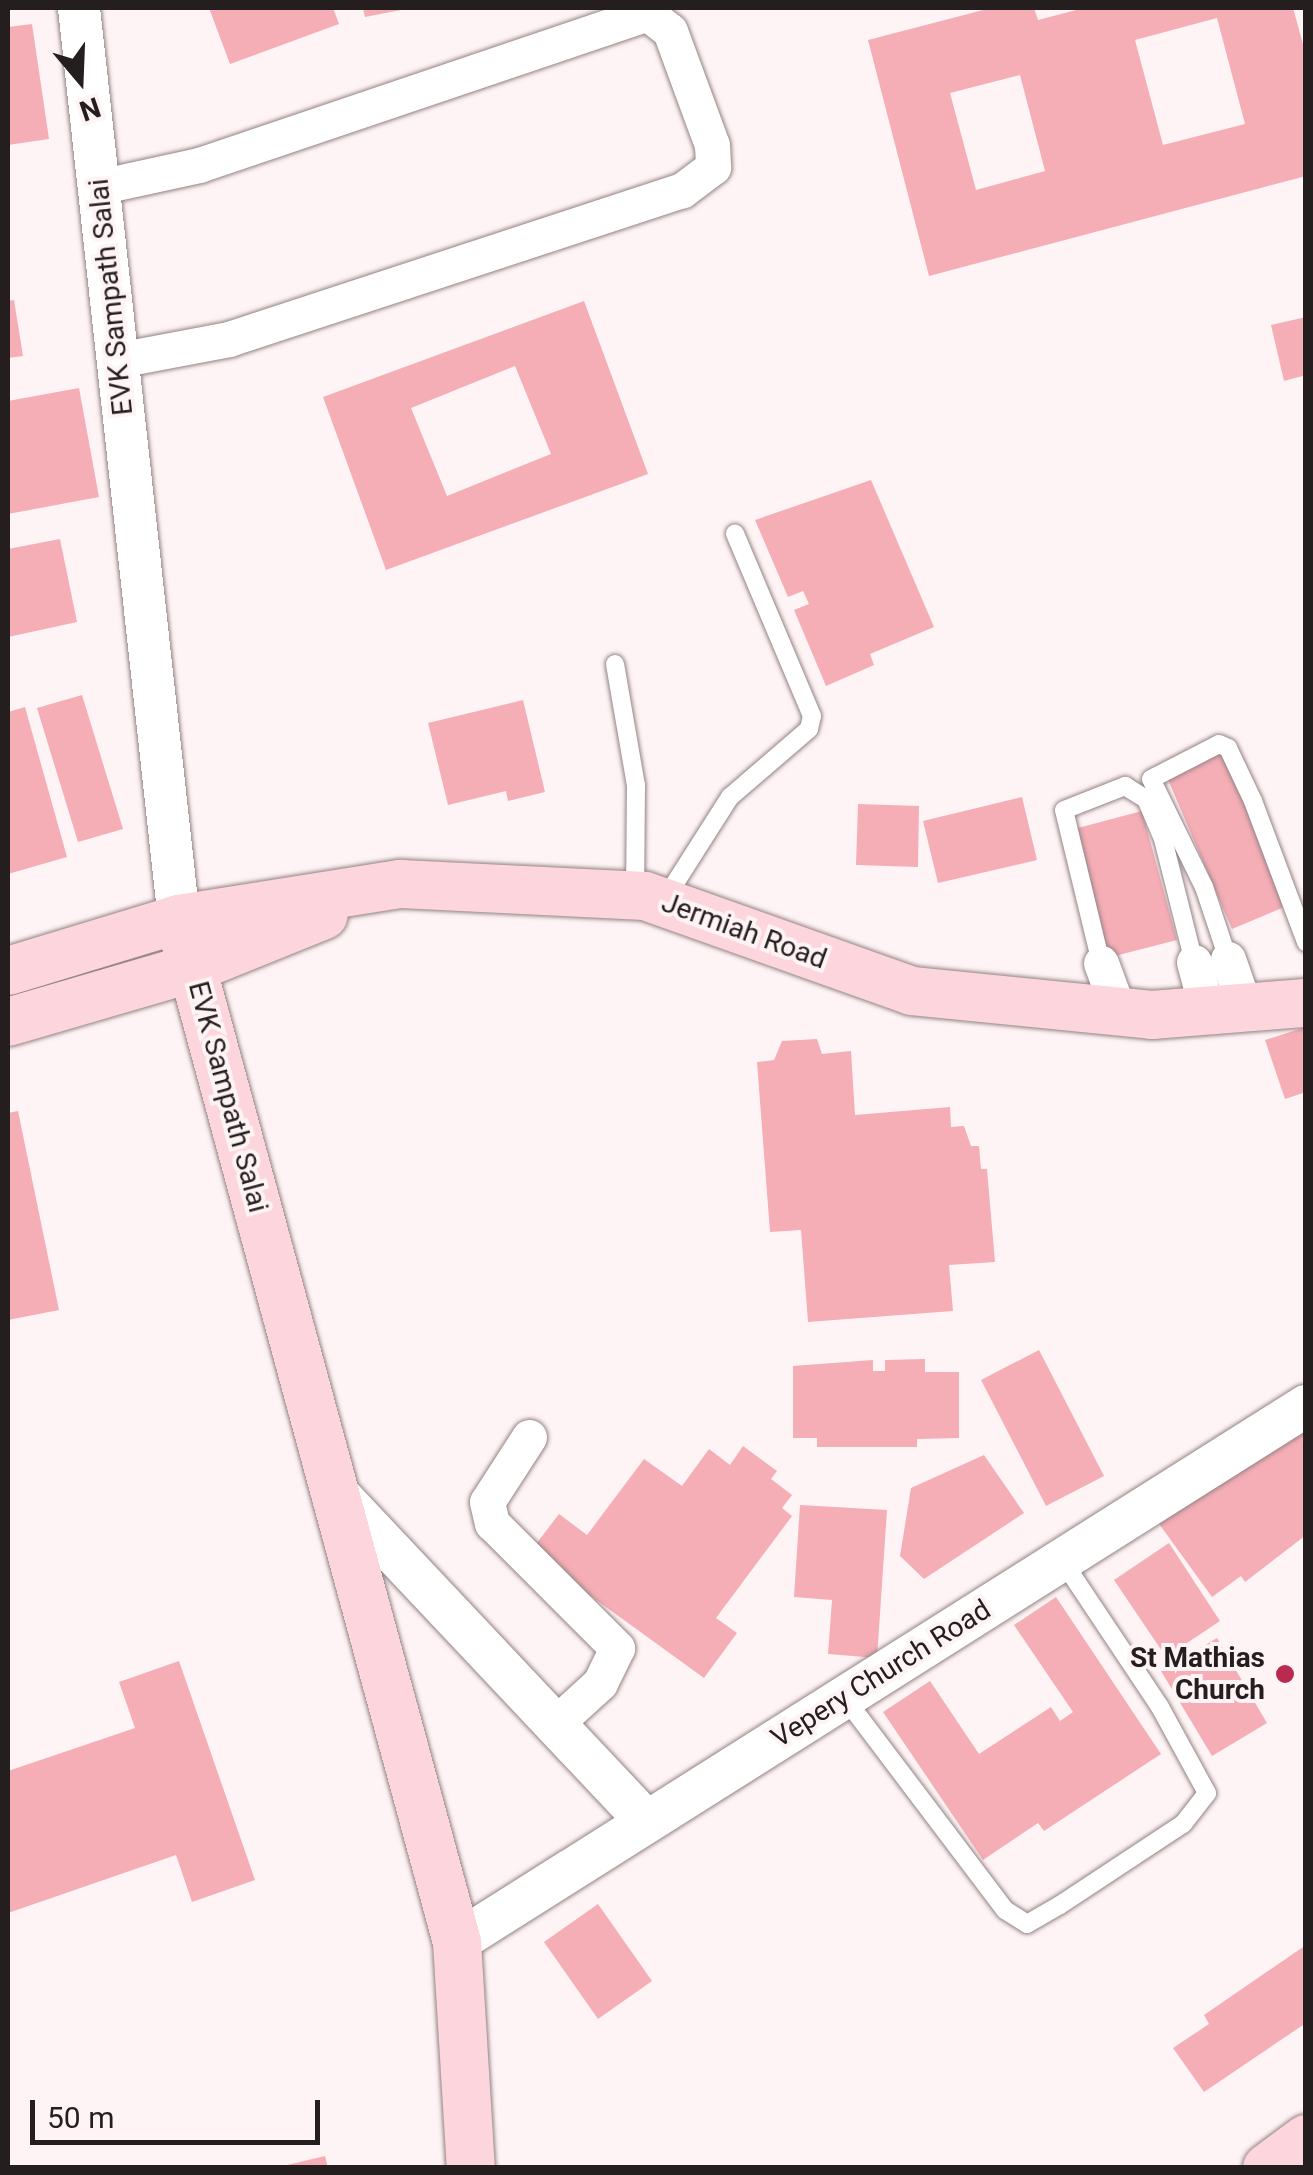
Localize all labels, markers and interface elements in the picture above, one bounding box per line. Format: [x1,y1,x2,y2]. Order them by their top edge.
north arrow [30,30,130,130]
text: N [75,90,105,128]
street label: EVK Sampath Salai [82,177,140,417]
street label: Jermiah Road [657,886,831,976]
street label: EVK Sampath Salai [181,978,275,1216]
street label: Vepery Church Road [765,1593,997,1755]
place label: St Mathias Church [1130,1641,1265,1707]
marker: St Mathias Church [1274,1663,1296,1685]
scale bar [35,2080,325,2142]
text: 50 m [47,2100,114,2135]

